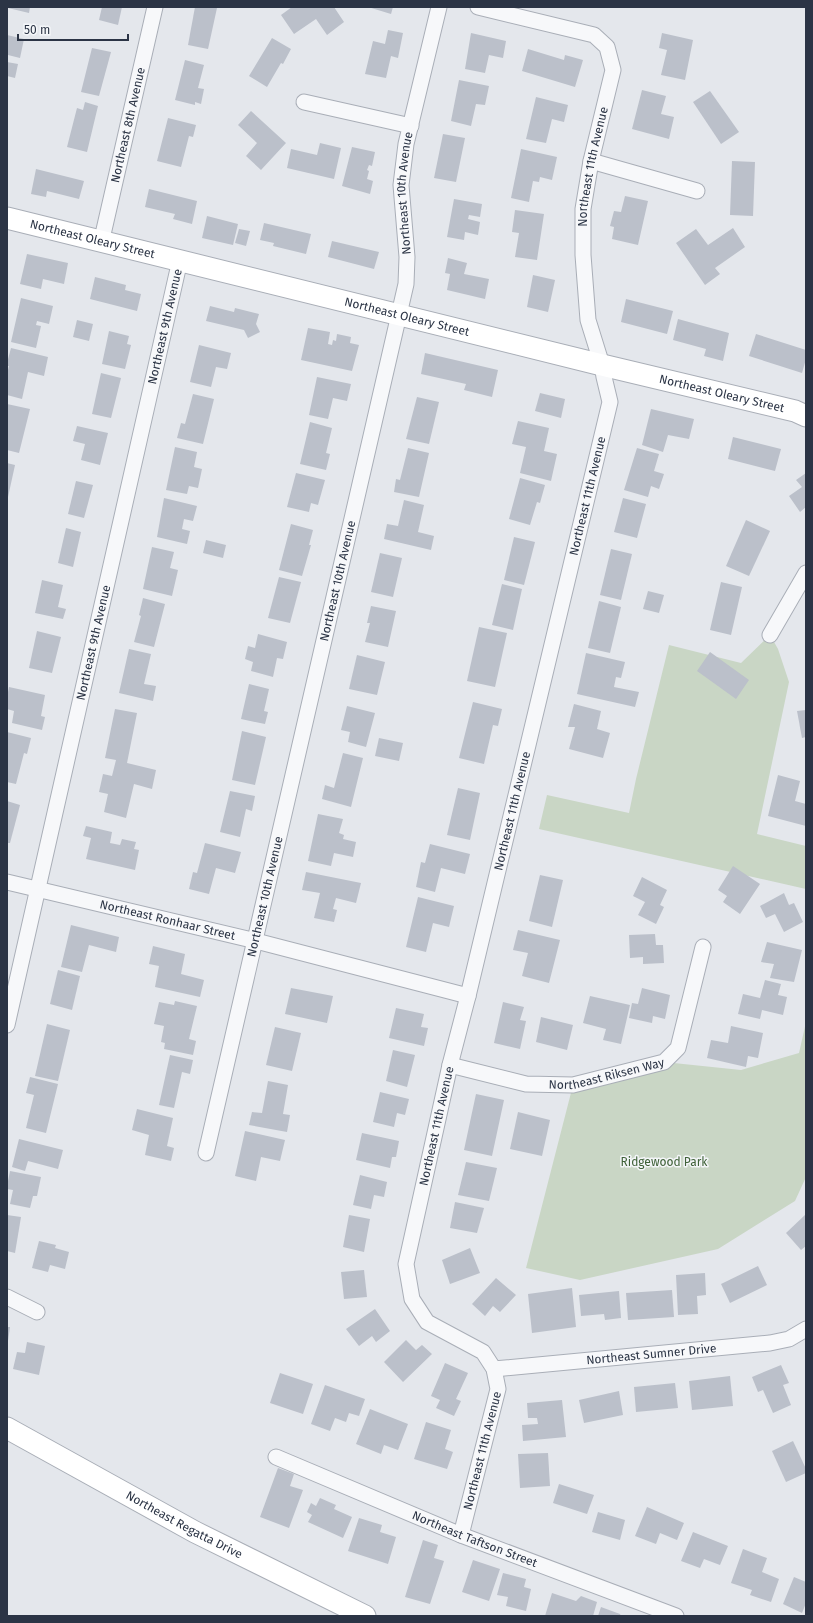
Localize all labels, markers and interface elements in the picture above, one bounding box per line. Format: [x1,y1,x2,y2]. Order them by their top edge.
scale bar [18,16,128,42]
text: 50 m [24,23,50,37]
street label: Northeast 8th Avenue [108,66,148,184]
street label: Northeast 11th Avenue [576,105,611,227]
street label: Northeast 10th Avenue [394,130,416,255]
street label: Northeast Oleary Street [28,217,157,261]
street label: Northeast 9th Avenue [145,268,185,386]
street label: Northeast Oleary Street [343,295,472,339]
street label: Northeast Oleary Street [658,372,786,415]
street label: Northeast 11th Avenue [567,435,609,557]
street label: Northeast 10th Avenue [317,519,358,643]
street label: Northeast 9th Avenue [74,584,113,702]
street label: Northeast 11th Avenue [491,750,533,872]
street label: Northeast 10th Avenue [244,835,286,958]
street label: Northeast Ronhaar Street [98,897,237,943]
street label: Northeast Riksen Way [548,1055,666,1092]
street label: Northeast 11th Avenue [416,1065,456,1187]
park label: Ridgewood Park [620,1155,708,1169]
street label: Northeast Sumner Drive [586,1341,717,1367]
street label: Northeast 11th Avenue [461,1390,504,1511]
street label: Northeast Regatta Drive [124,1488,245,1561]
street label: Northeast Taftson Street [410,1508,540,1570]

